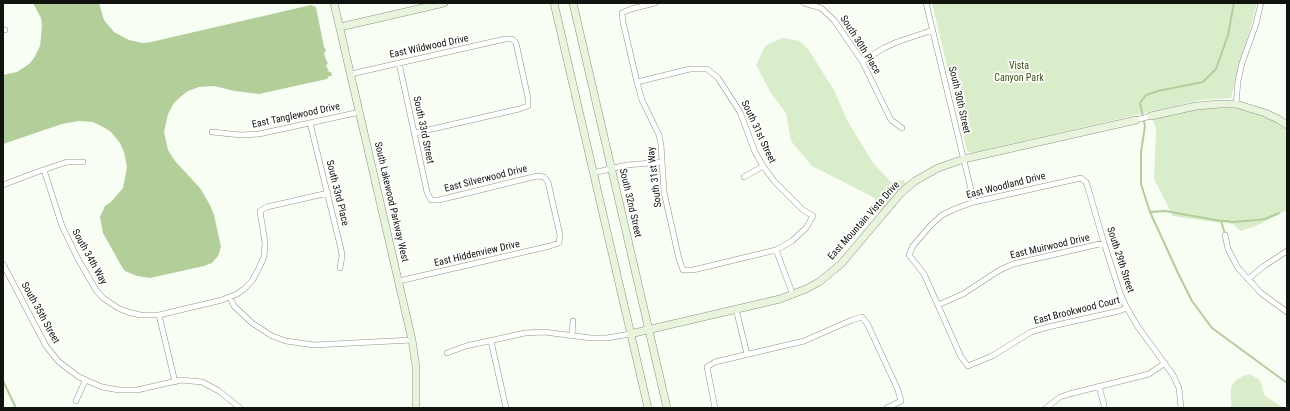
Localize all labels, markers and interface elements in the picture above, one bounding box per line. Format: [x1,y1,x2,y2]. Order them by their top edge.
street label: South 30th Place [837,13,883,77]
street label: East Wildwood Drive [388,33,470,61]
park label: Vista Canyon Park [994,60,1044,84]
street label: South 30th Street [945,65,973,135]
street label: South 33rd Street [410,95,436,165]
street label: South 31st Street [738,99,778,165]
street label: East Tanglewood Drive [251,101,341,131]
street label: South Lakewood Parkway West [371,141,411,263]
street label: South 31st Way [645,146,665,208]
street label: South 33rd Place [323,159,351,227]
street label: East Silverwood Drive [443,163,529,195]
street label: South 32nd Street [616,167,644,239]
street label: East Woodland Drive [965,170,1047,202]
street label: East Mountain Vista Drive [826,179,902,263]
street label: South 29th Street [1104,226,1136,294]
street label: South 34th Way [69,227,109,287]
street label: East Muirwood Drive [1009,232,1091,262]
street label: East Hiddenview Drive [433,238,521,270]
street label: South 35th Street [18,280,62,346]
street label: East Brookwood Court [1033,295,1121,327]

